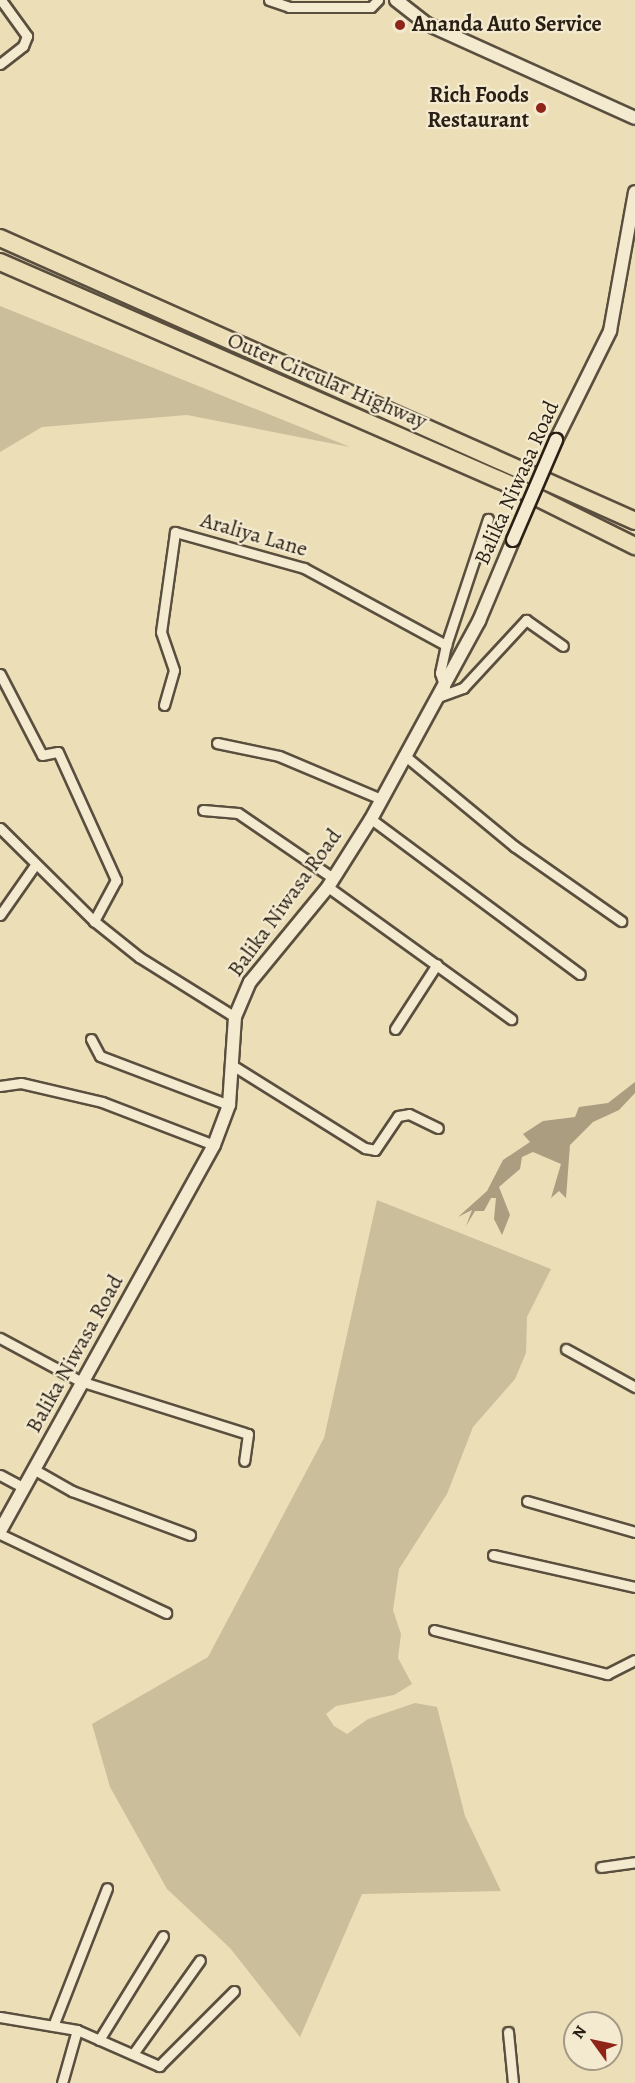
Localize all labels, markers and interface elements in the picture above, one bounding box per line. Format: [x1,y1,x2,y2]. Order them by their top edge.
place label: Ananda Auto Service [412,12,602,38]
marker: Ananda Auto Service [393,18,407,32]
place label: Rich Foods Restaurant [427,82,529,134]
marker: Rich Foods Restaurant [534,101,548,115]
street label: Outer Circular Highway [223,327,431,435]
street label: Balika Niwasa Road [469,397,565,569]
street label: Araliya Lane [198,507,310,563]
street label: Balika Niwasa Road [222,824,348,982]
street label: Balika Niwasa Road [21,1270,129,1438]
north arrow [563,2011,623,2071]
text: N [567,2021,592,2043]

